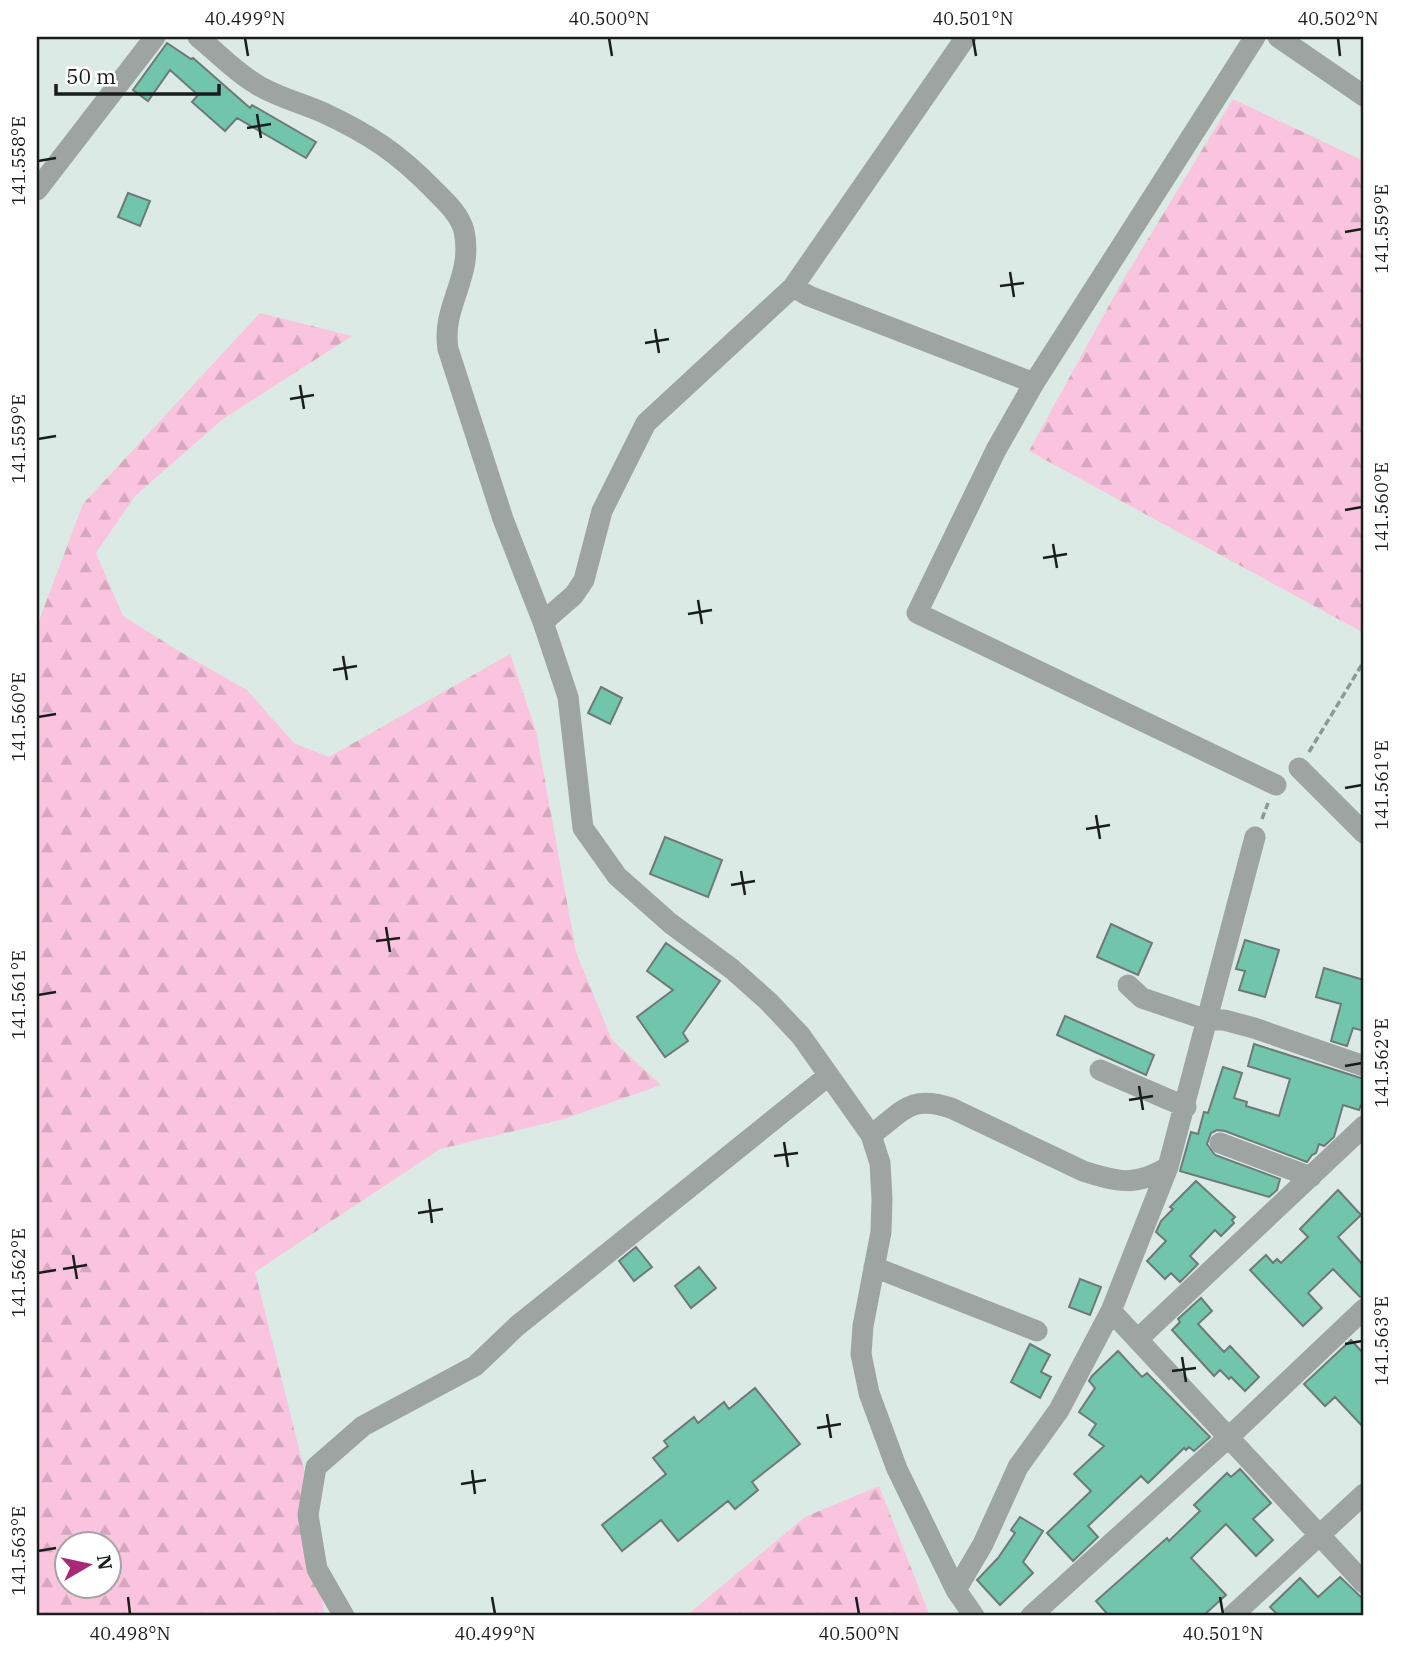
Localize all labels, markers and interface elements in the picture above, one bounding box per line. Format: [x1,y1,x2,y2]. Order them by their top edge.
text: 40.499°N [204,7,286,30]
text: 40.500°N [568,7,650,30]
text: 40.501°N [932,7,1014,30]
text: 40.502°N [1297,7,1379,30]
scale bar [56,52,219,96]
text: 50 m [66,62,116,90]
text: 141.558°E [7,116,30,206]
text: 141.559°E [1370,184,1393,274]
text: 141.559°E [7,394,30,484]
text: 141.560°E [1370,462,1393,552]
text: 141.560°E [7,672,30,762]
text: 141.561°E [1370,740,1393,830]
text: 141.561°E [7,950,30,1040]
text: 141.562°E [1370,1018,1393,1108]
text: 141.562°E [7,1228,30,1318]
text: 141.563°E [1370,1296,1393,1386]
text: 141.563°E [7,1506,30,1596]
north arrow [52,1530,122,1600]
text: N [92,1553,118,1572]
text: 40.498°N [89,1622,171,1645]
text: 40.499°N [454,1622,536,1645]
text: 40.500°N [818,1622,900,1645]
text: 40.501°N [1182,1622,1264,1645]

